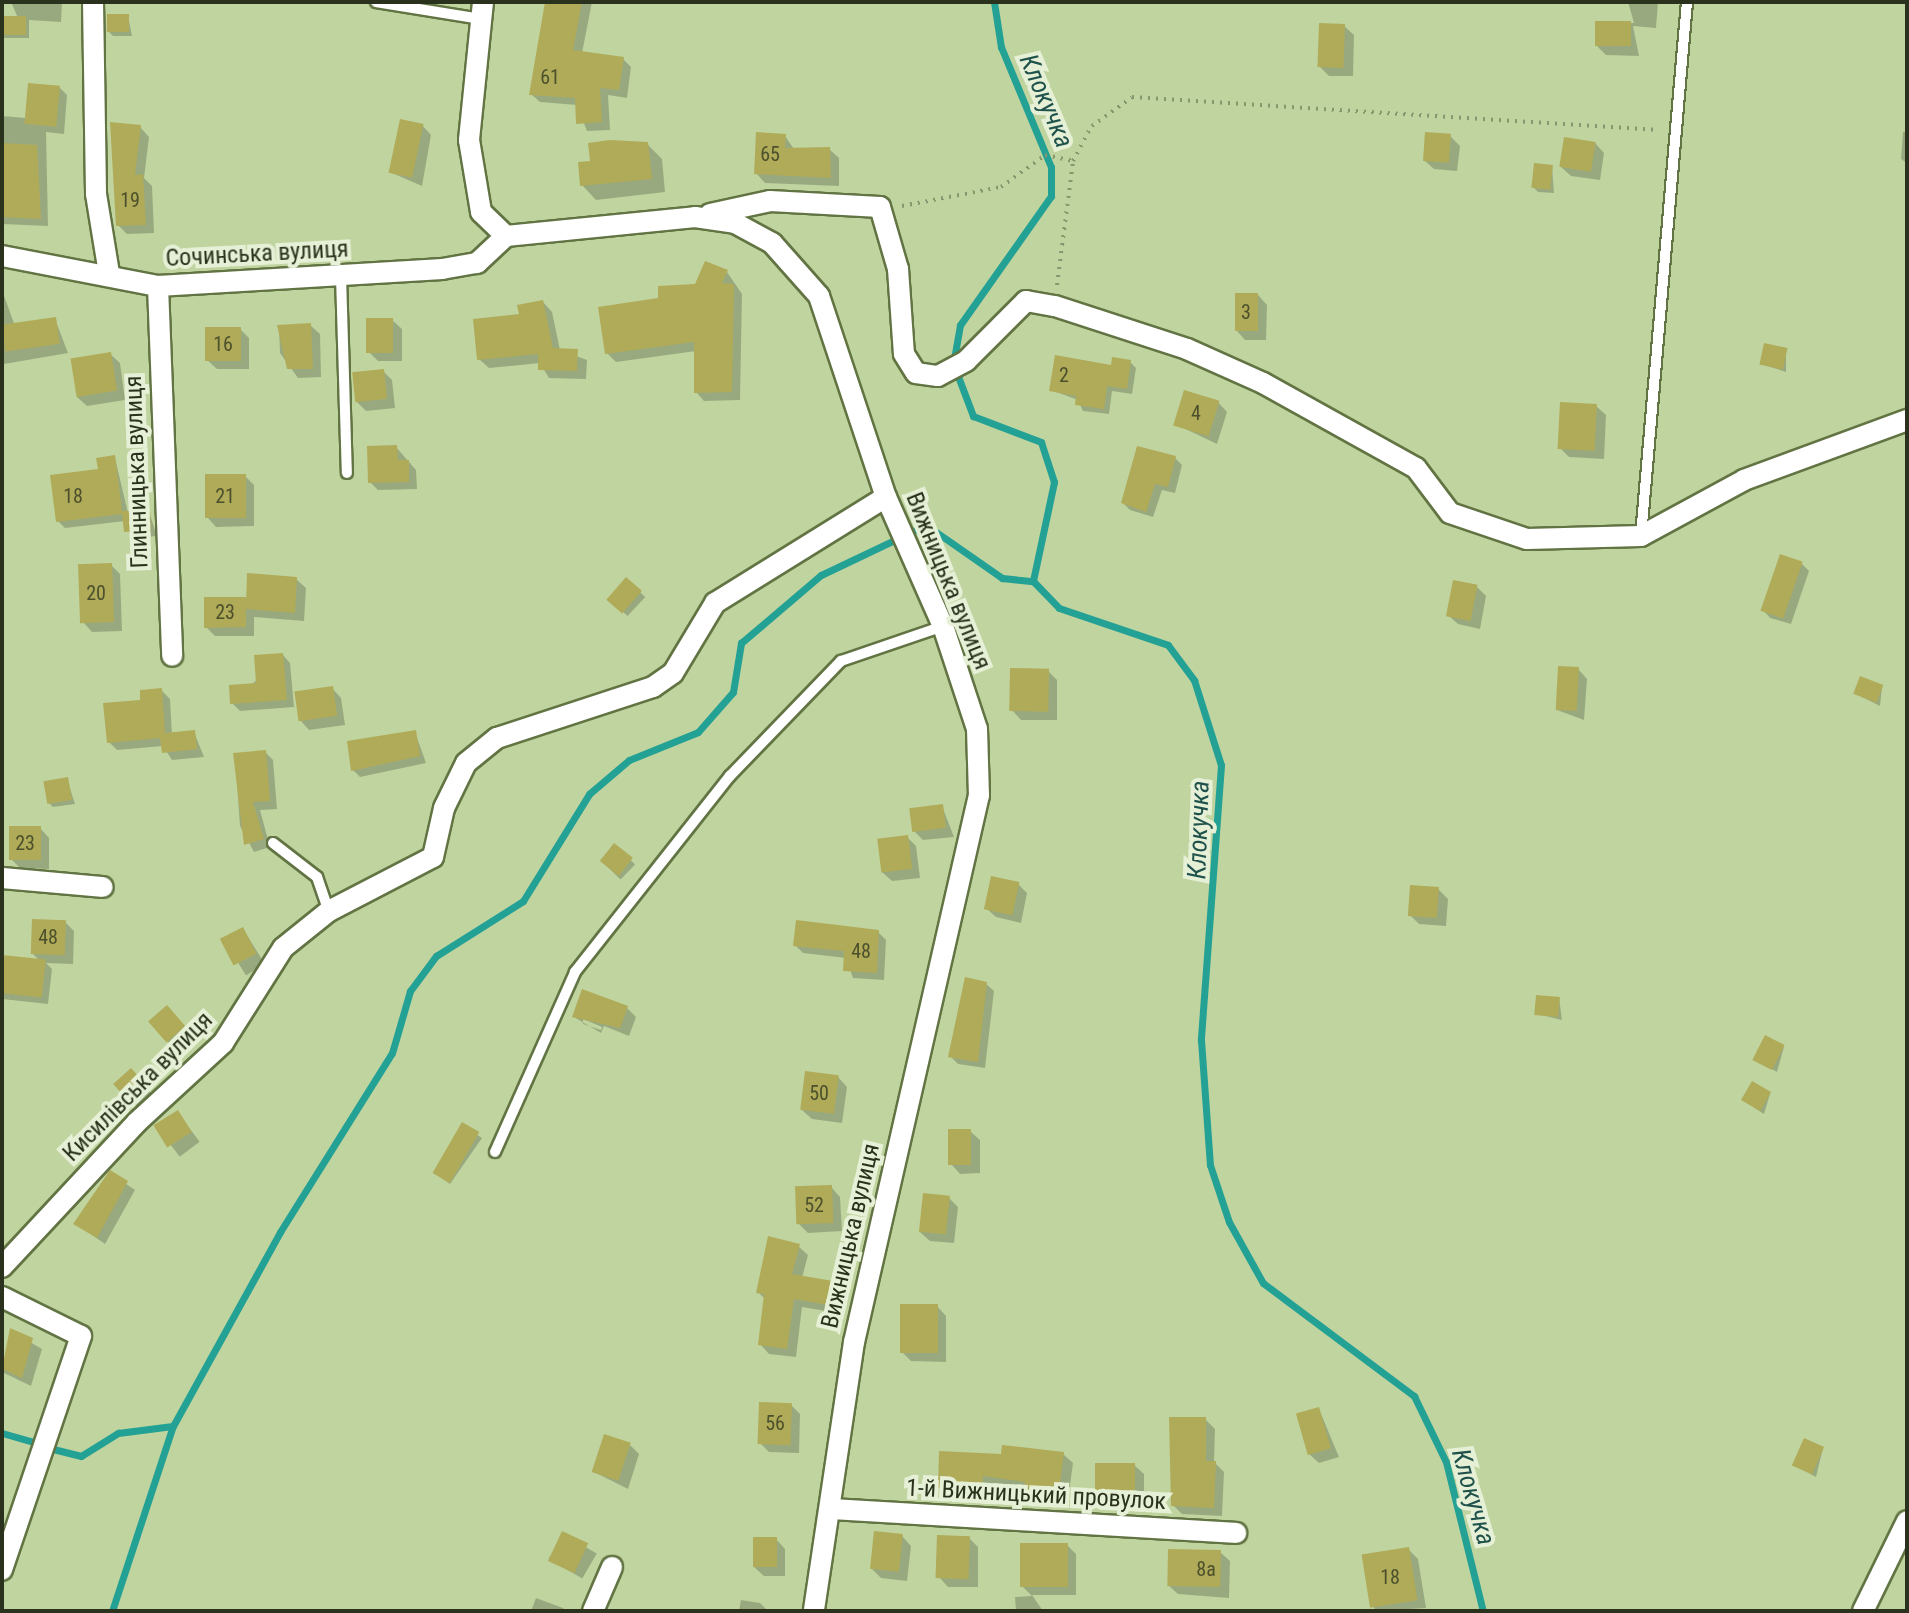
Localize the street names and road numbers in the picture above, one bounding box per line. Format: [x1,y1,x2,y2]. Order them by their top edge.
street label: Сочинська вулиця [165,235,349,273]
street label: Глинницька вулиця [119,375,155,569]
street label: Вижницька вулиця [899,488,997,674]
street label: Кисилівська вулиця [57,1006,219,1168]
street label: Вижницька вулиця [816,1141,886,1331]
street label: 1-й Вижницький провулок [905,1474,1167,1516]

